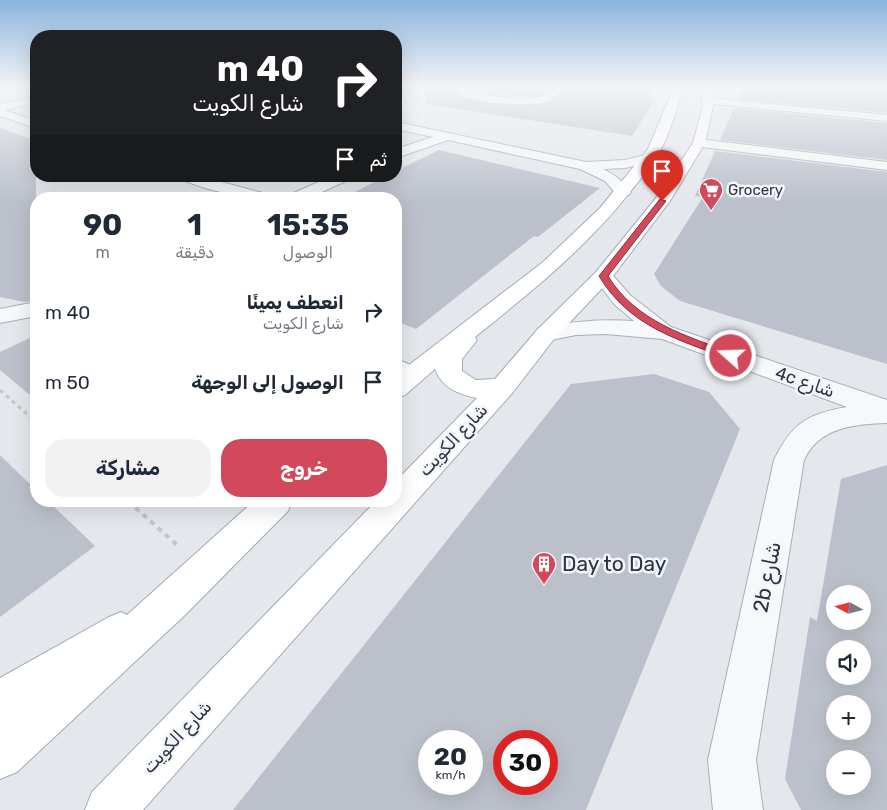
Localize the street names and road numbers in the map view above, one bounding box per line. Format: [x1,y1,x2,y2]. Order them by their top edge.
street label: 4c شارع [772,362,838,403]
street label: شارع الكويت [414,399,493,482]
street label: 2b شارع [747,539,788,615]
street label: شارع الكويت [138,696,217,779]

